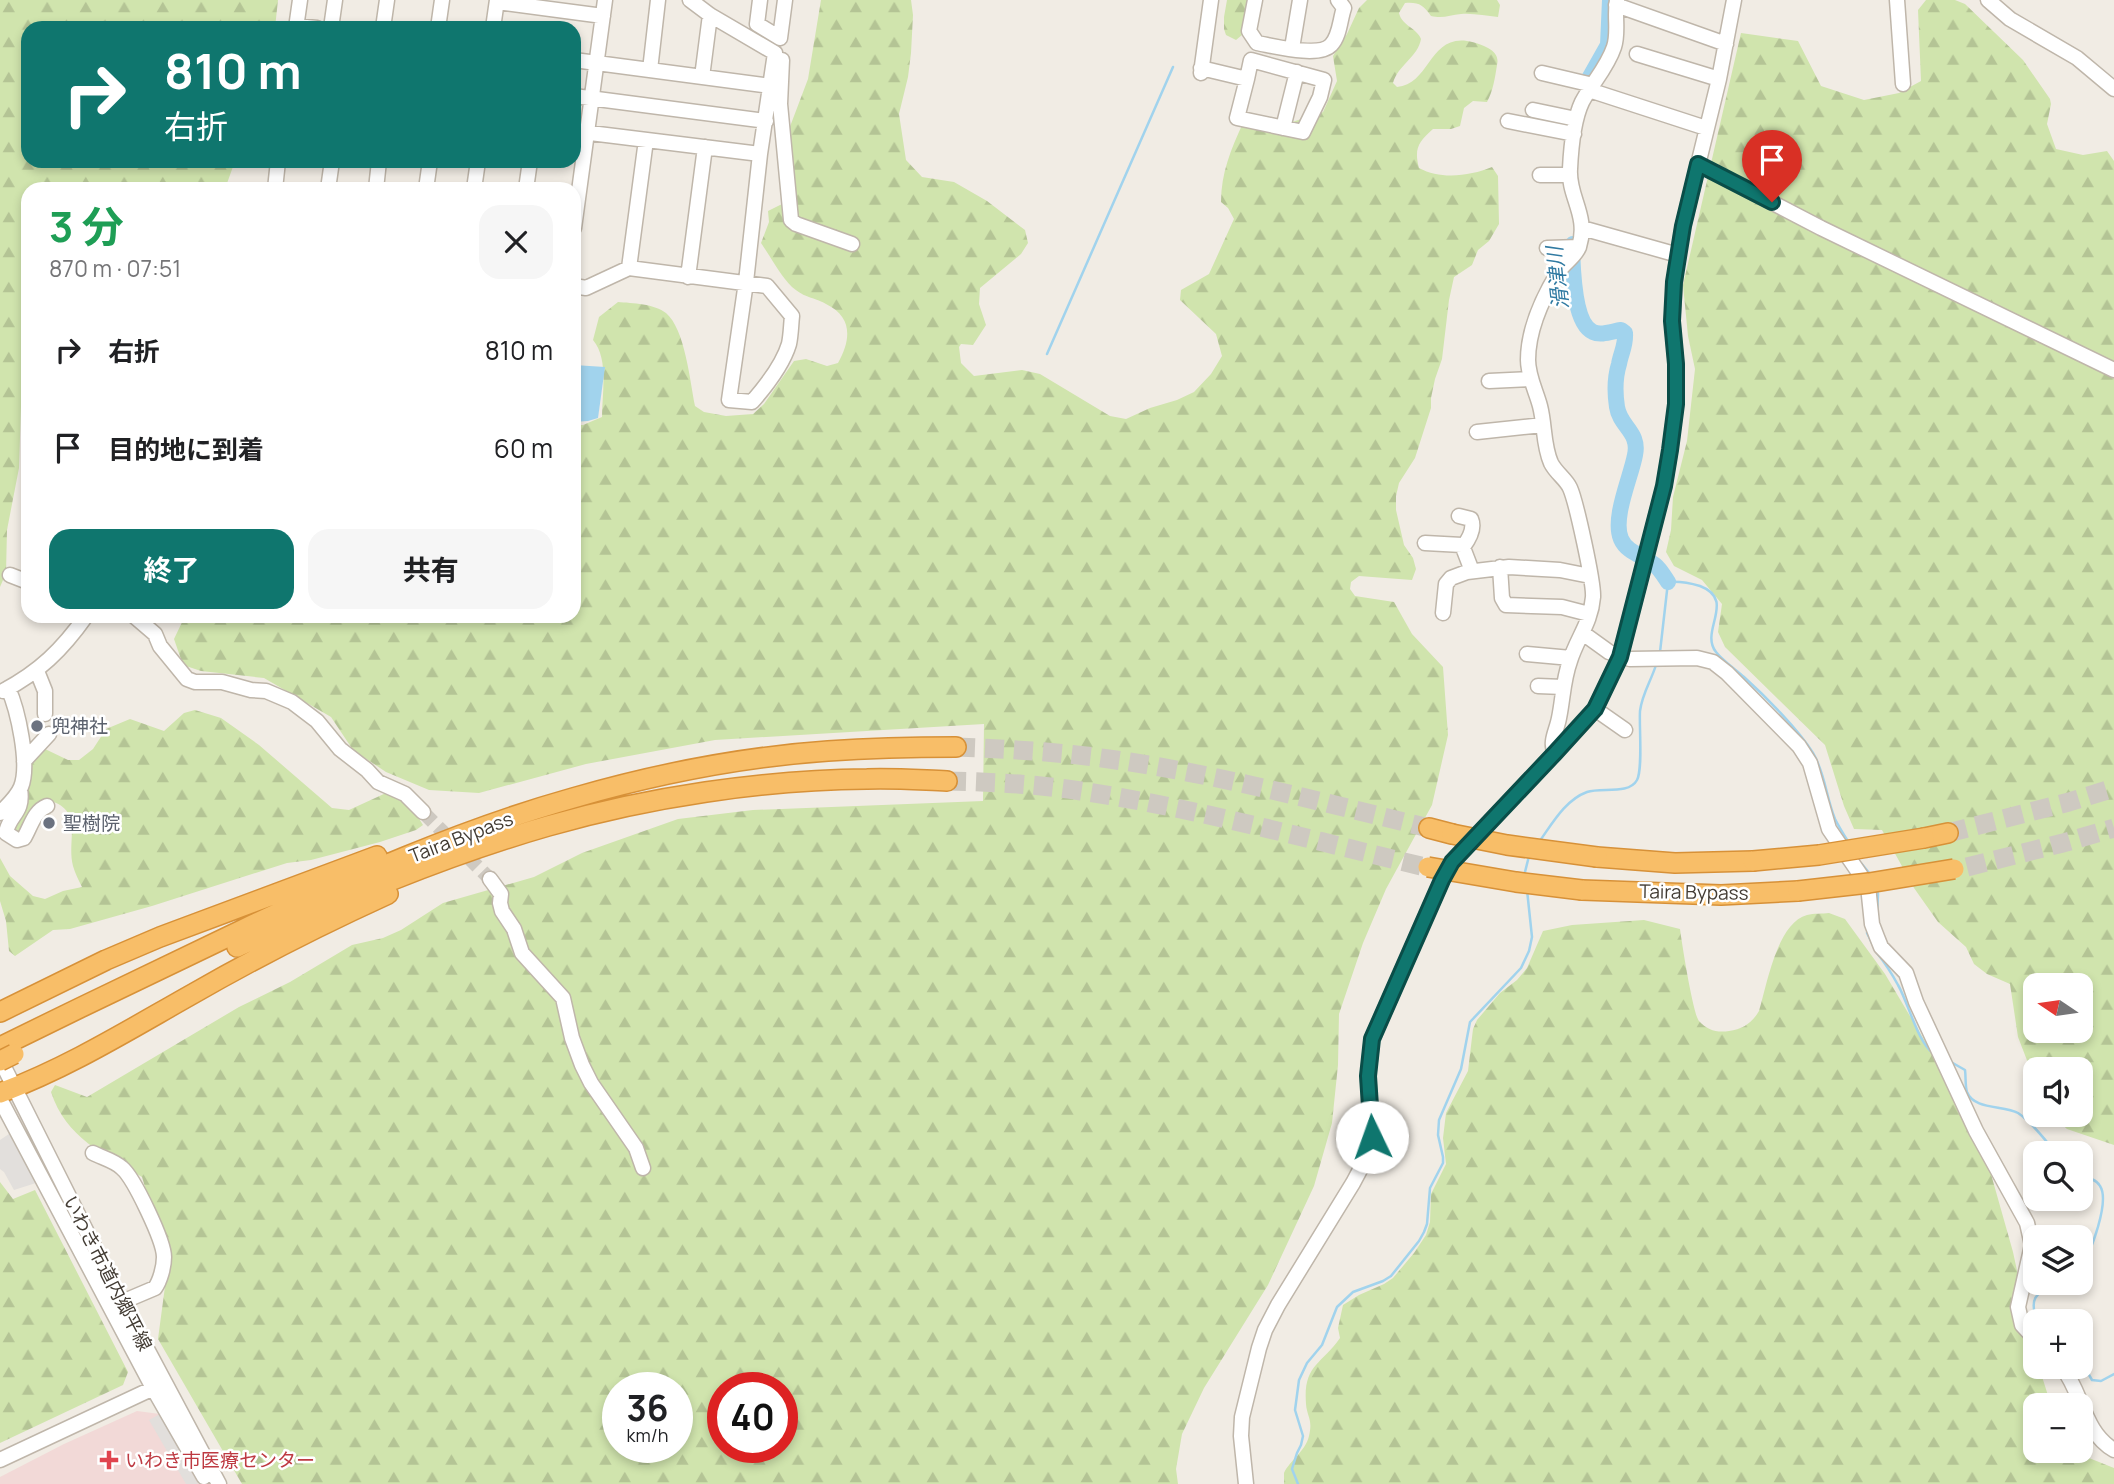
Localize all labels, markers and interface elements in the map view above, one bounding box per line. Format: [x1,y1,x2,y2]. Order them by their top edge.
text: 810 m [164,37,302,104]
icon: right [49,49,140,140]
text: 右折 [164,104,228,148]
pin [1742,130,1802,202]
icon: arrive [1753,141,1791,179]
text: 3 分 [49,197,124,255]
button: close [479,205,553,279]
water label: 滑津川 [1540,243,1574,311]
text: 870 m · 07:51 [49,252,181,284]
icon: right [49,331,87,369]
text: 810 m [485,332,553,368]
text: 右折 [108,333,160,369]
icon: arrive [49,429,87,467]
text: 60 m [494,430,553,466]
text: 目的地に到着 [108,431,264,467]
button: 終了 [49,529,294,609]
button: 共有 [308,529,553,609]
place label: 兜神社 [51,713,108,739]
marker: 兜神社 [29,718,45,734]
street label: Taira Bypass [405,805,517,869]
place label: 聖樹院 [63,810,120,836]
marker: 聖樹院 [41,815,57,831]
street label: Taira Bypass [1639,878,1749,906]
north arrow [2023,973,2093,1043]
map controls [2023,973,2093,1463]
button: sound [2023,1057,2093,1127]
position arrow [1335,1100,1409,1174]
button: search [2023,1141,2093,1211]
street label: いわき市道内郷平線 [58,1191,158,1355]
button: layers [2023,1225,2093,1295]
button: + [2023,1309,2093,1379]
speed limit sign: 40 [707,1372,798,1463]
text: 36 [626,1384,669,1432]
button: − [2023,1393,2093,1463]
text: km/h [627,1423,668,1447]
place label: いわき市医療センター [125,1447,315,1473]
marker: いわき市医療センター [99,1450,119,1470]

